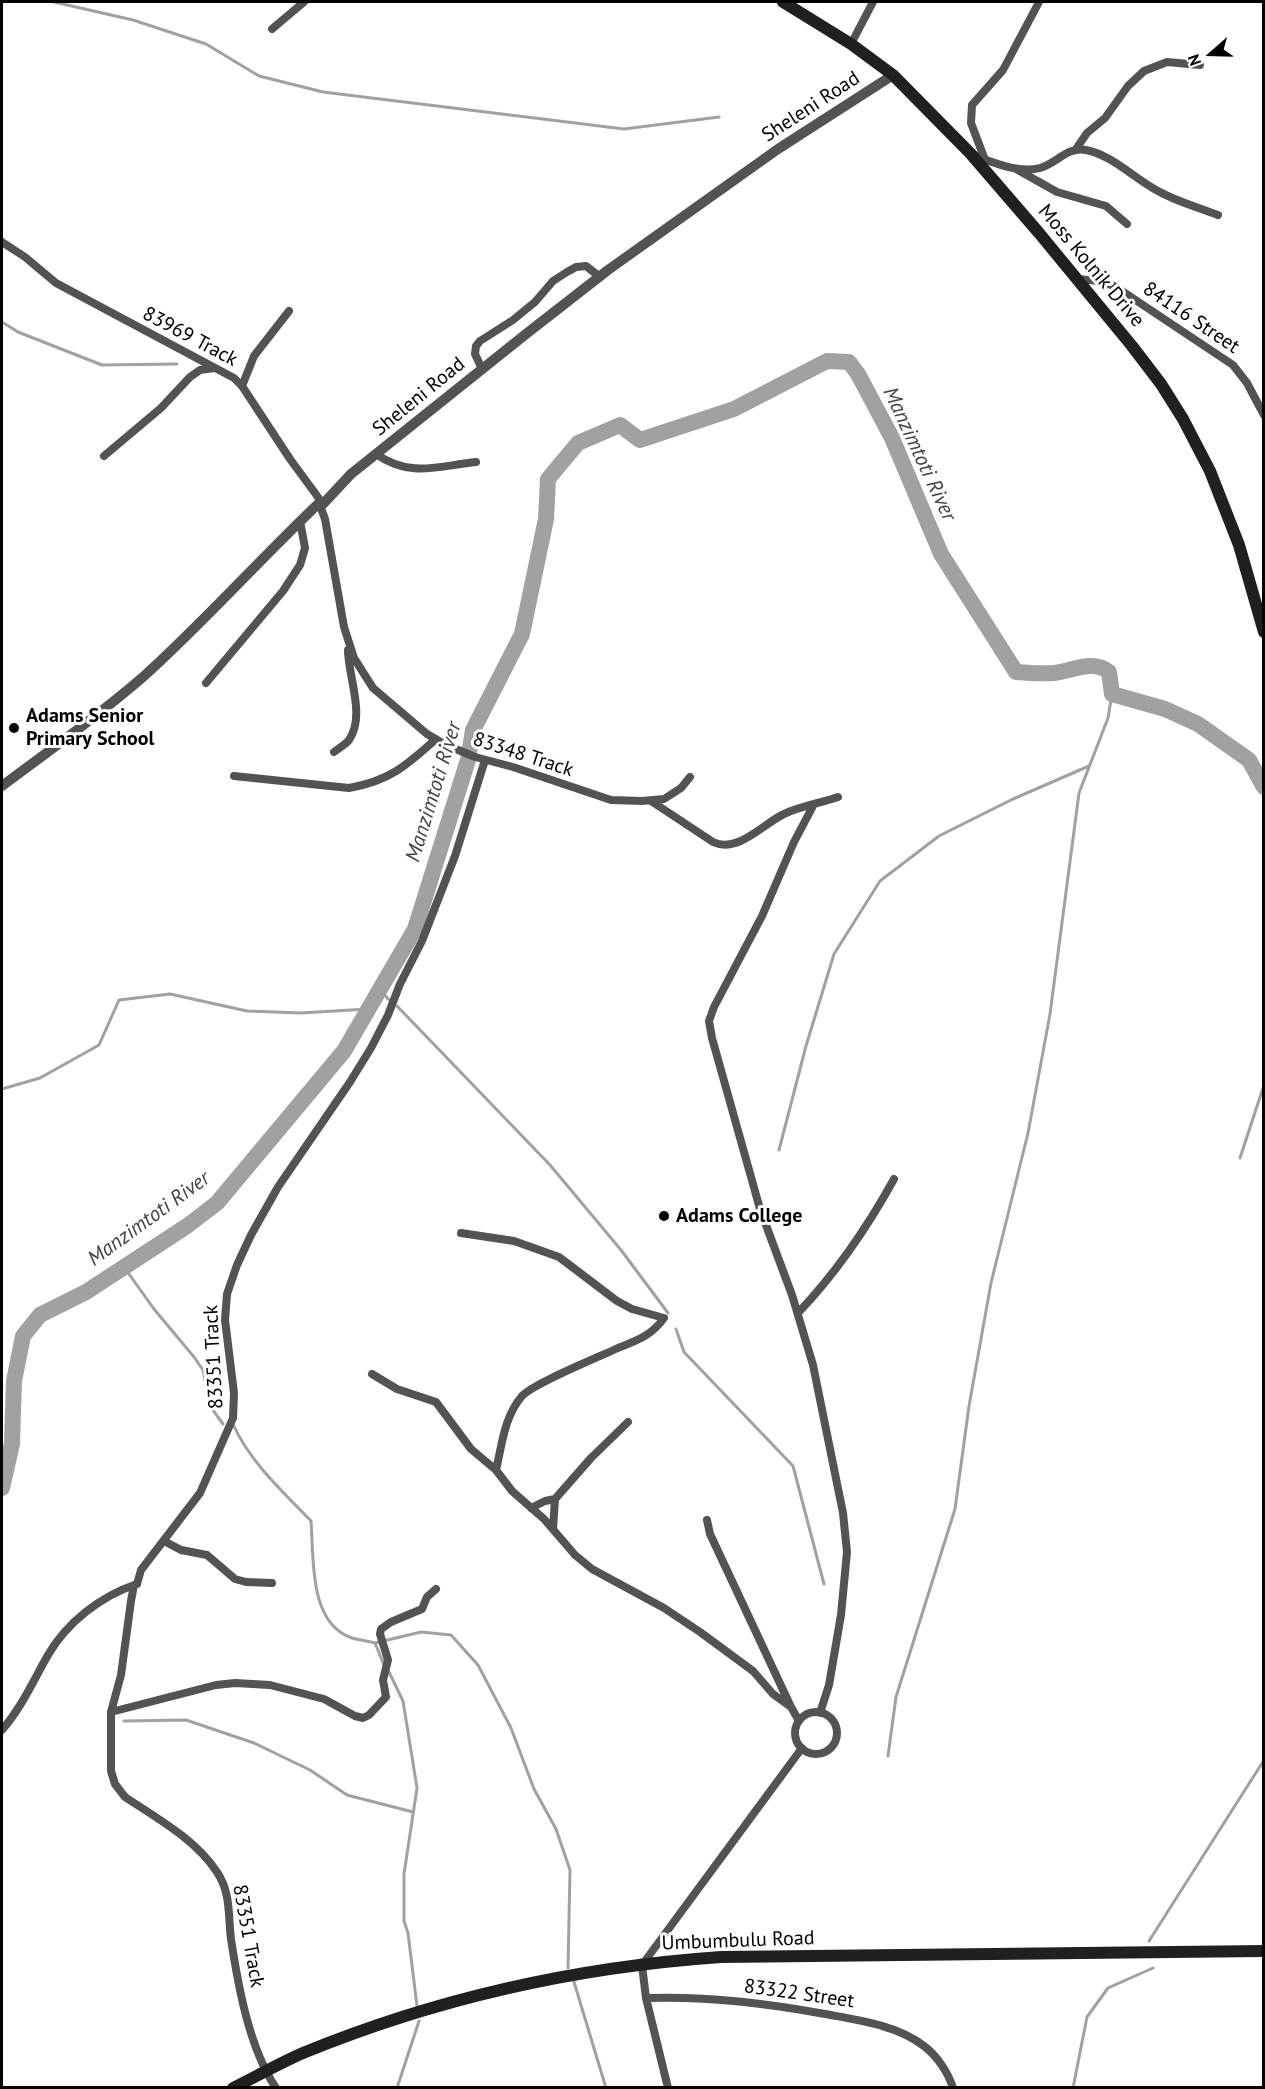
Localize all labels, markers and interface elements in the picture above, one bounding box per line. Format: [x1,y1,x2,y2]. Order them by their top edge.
north arrow [1181,24,1241,84]
text: N [1183,52,1205,69]
street label: Sheleni Road [758,67,864,147]
street label: Moss Kolnik Drive [1033,200,1149,332]
street label: 84116 Street [1138,277,1244,359]
street label: 83969 Track [138,302,242,372]
street label: Sheleni Road [368,353,470,441]
water label: Manzimtoti River [877,383,961,525]
place label: Adams Senior Primary School [26,704,154,751]
water label: Manzimtoti River [401,719,467,865]
marker: Adams Senior Primary School [7,721,21,735]
street label: 83348 Track [470,727,576,783]
water label: Manzimtoti River [83,1166,215,1272]
place label: Adams College [676,1204,802,1228]
marker: Adams College [657,1209,671,1223]
street label: 83351 Track [199,1304,229,1410]
street label: 83351 Track [227,1883,269,1989]
street label: Umbumbulu Road [661,1926,815,1956]
street label: 83322 Street [742,1974,856,2014]

